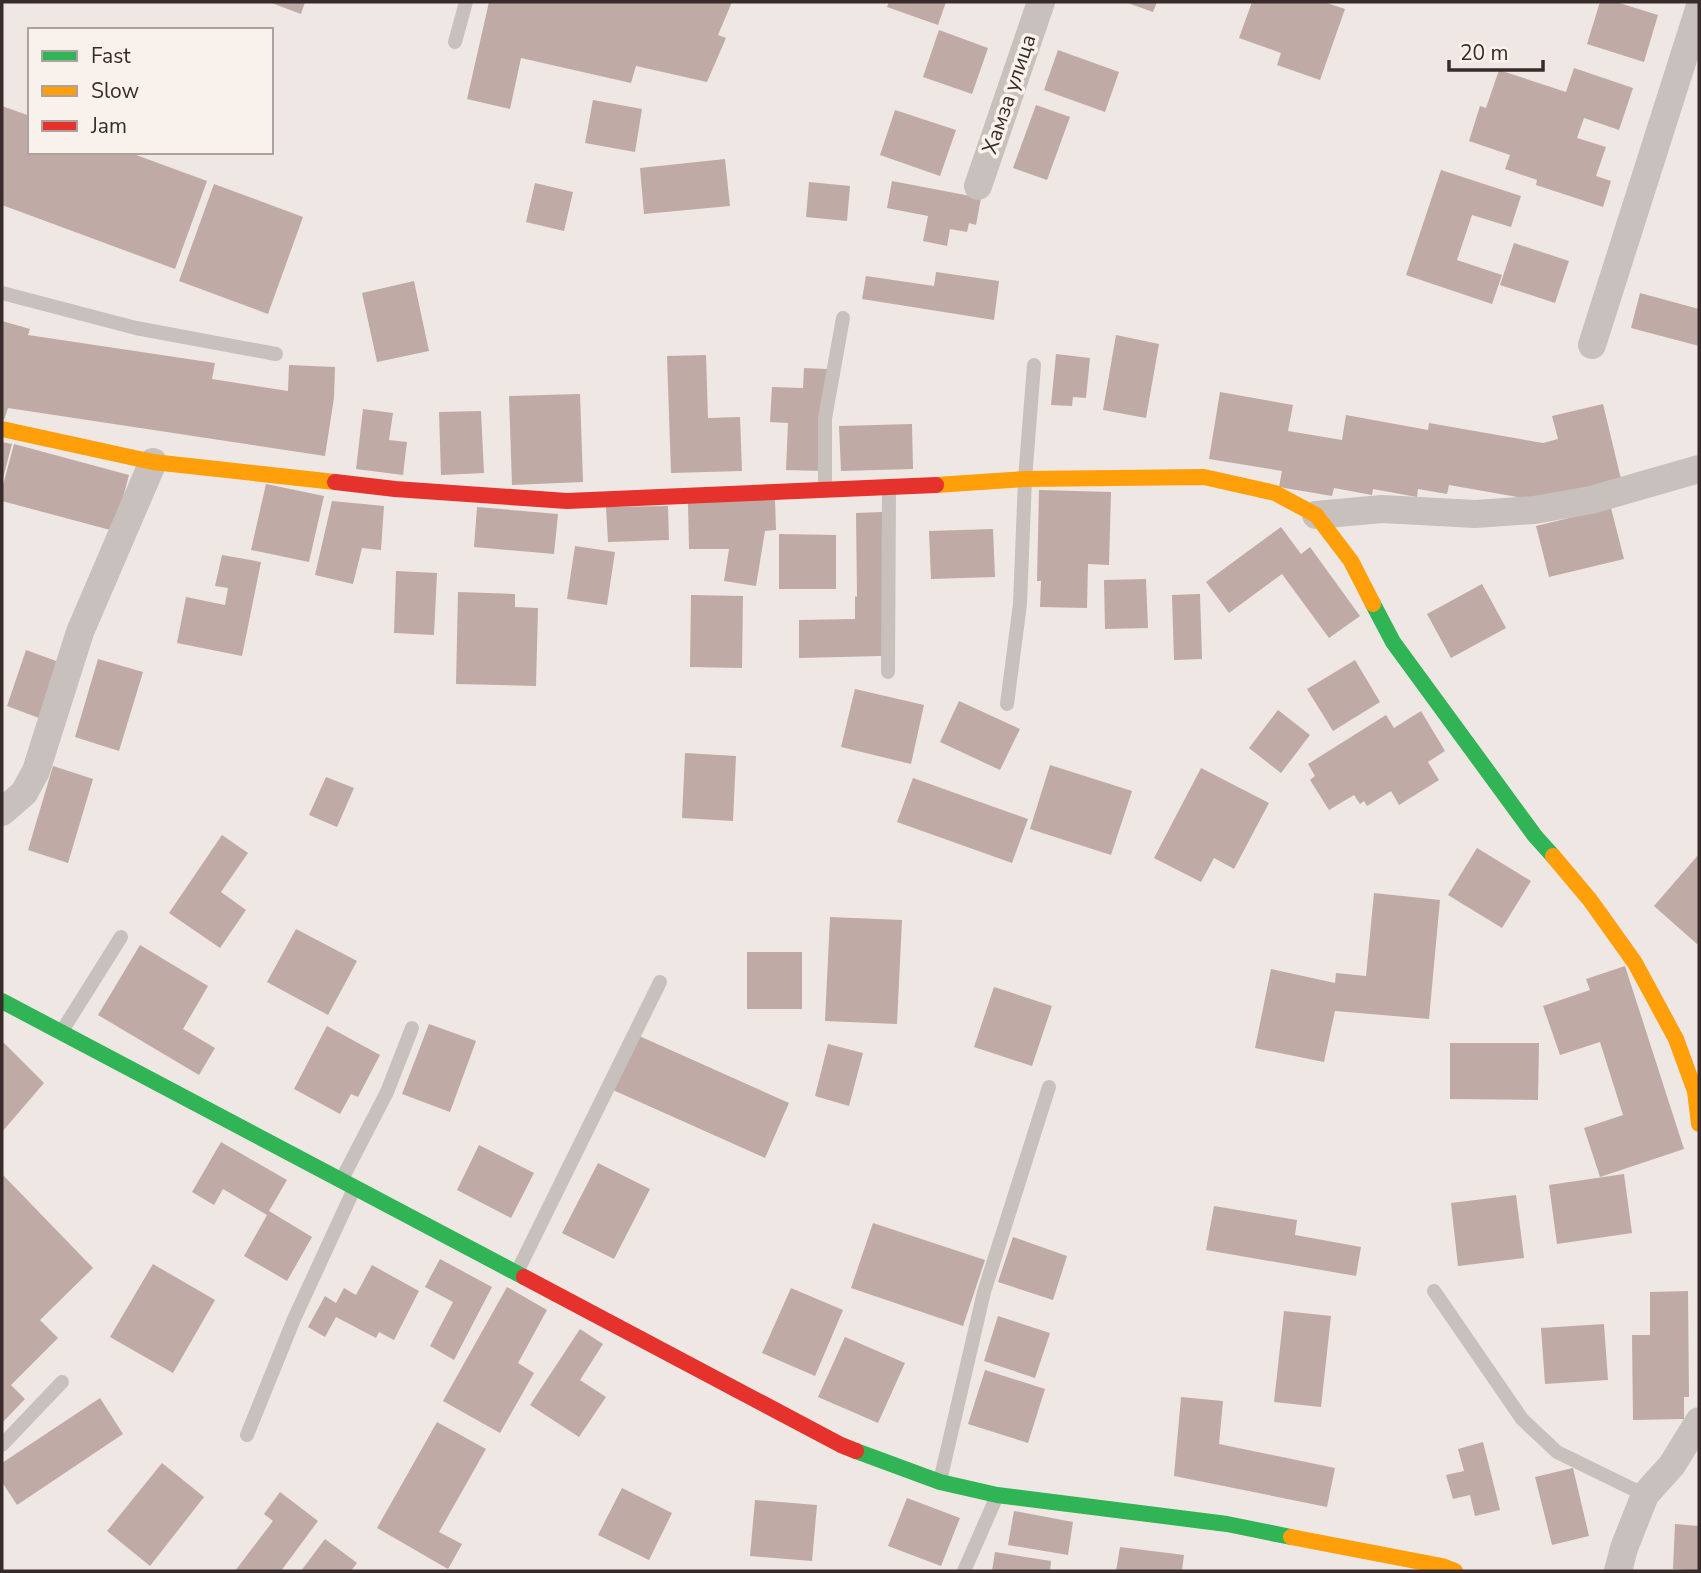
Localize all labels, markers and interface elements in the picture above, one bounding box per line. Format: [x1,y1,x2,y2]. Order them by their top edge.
legend [28,28,273,154]
scale bar [1449,28,1544,72]
street label: Хамза улица [975,31,1043,157]
text: 20 m [1460,39,1509,67]
text: Fast [91,42,131,70]
text: Slow [91,77,140,105]
text: Jam [90,112,127,140]

